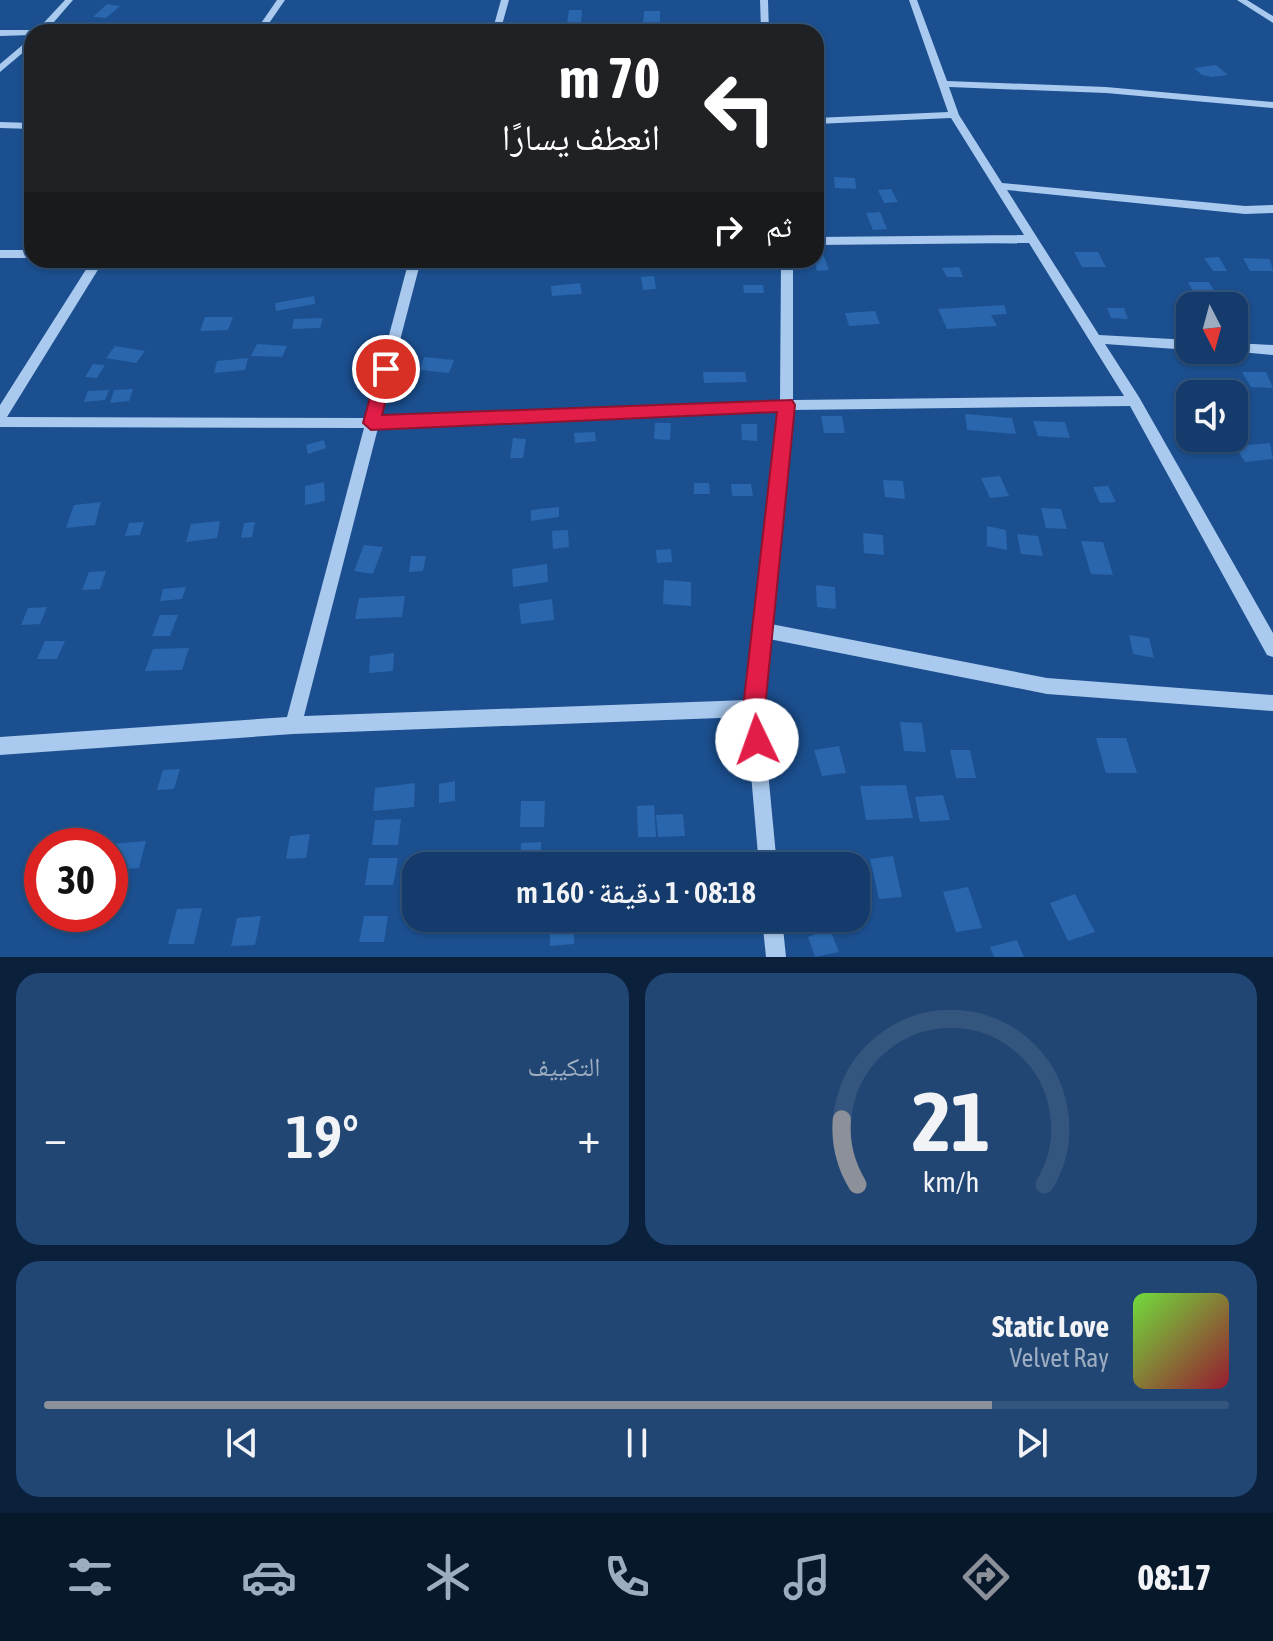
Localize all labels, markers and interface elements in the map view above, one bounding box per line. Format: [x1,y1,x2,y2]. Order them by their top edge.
text: 70 m [559,46,660,110]
icon: left [688,56,792,160]
text: انعطف يسارًا [502,116,660,158]
icon: right [706,208,750,252]
text: ثم [766,209,792,243]
north arrow [1176,292,1248,364]
map controls [1176,292,1248,452]
pin [352,335,420,403]
icon: arrive [364,347,408,391]
button: sound [1176,380,1248,452]
position arrow [715,698,799,782]
speed limit sign: 30 [24,828,128,932]
text: 08:18 · 1 دقيقة · 160 m [516,875,756,909]
text: التكييف [528,1052,601,1082]
text: 21 [912,1073,990,1169]
text: 19° [286,1102,359,1171]
text: − [44,1112,67,1162]
text: + [578,1112,601,1162]
text: km/h [922,1165,979,1198]
text: Static Love [992,1309,1109,1343]
text: Velvet Ray [1009,1343,1109,1373]
icon: previous [220,1421,264,1465]
icon: pause [615,1421,659,1465]
icon: next [1010,1421,1054,1465]
icon: filters [62,1549,118,1605]
icon: car [241,1549,297,1605]
icon: climate [420,1549,476,1605]
icon: phone [599,1549,655,1605]
icon: music [779,1549,835,1605]
icon: directions [958,1549,1014,1605]
text: 08:17 [1137,1556,1211,1598]

